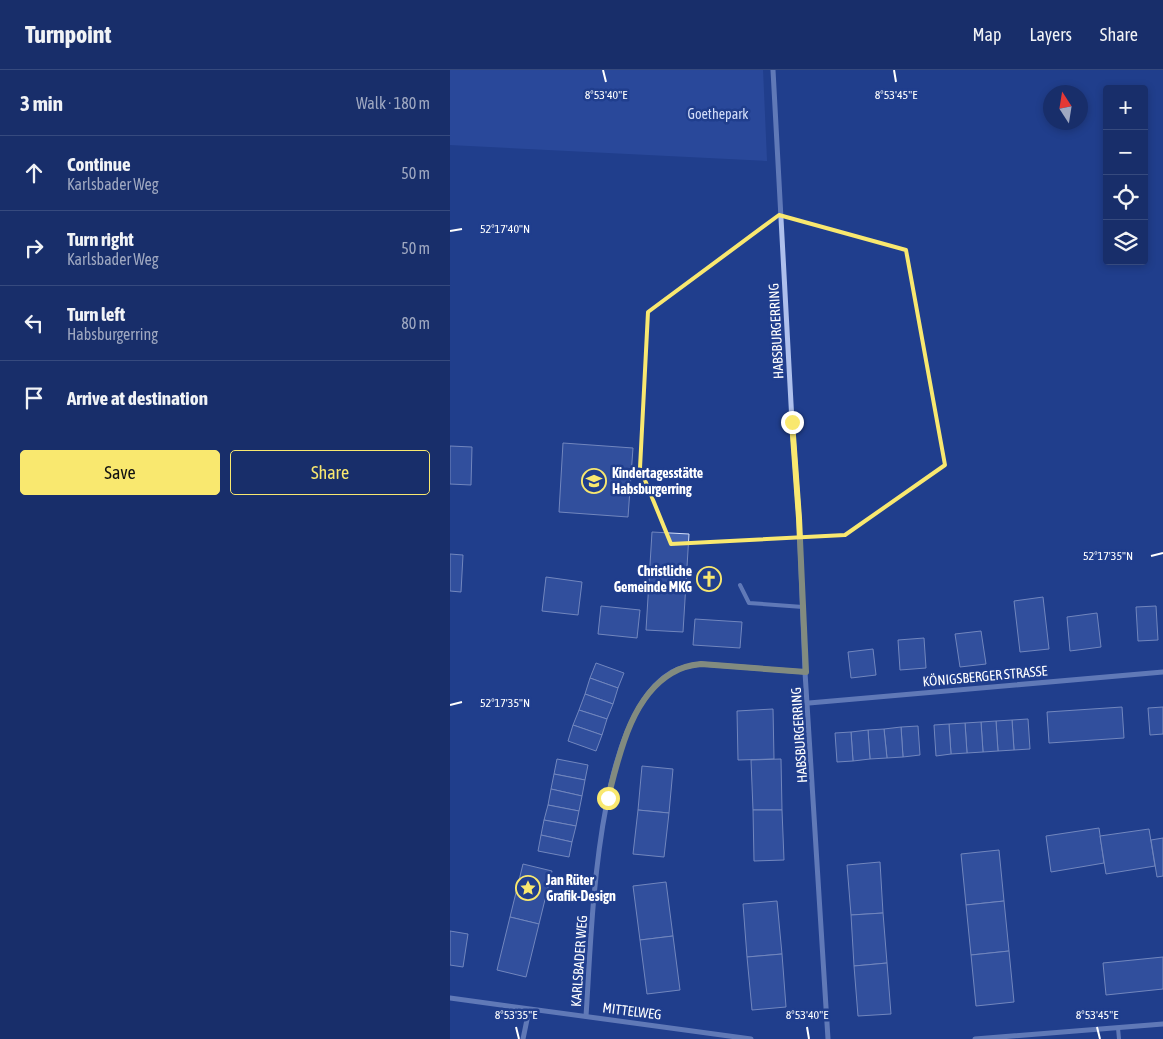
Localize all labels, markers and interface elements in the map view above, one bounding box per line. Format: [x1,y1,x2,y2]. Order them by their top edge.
text: Turnpoint [25,21,111,48]
text: Map [972,24,1001,45]
text: Layers [1029,24,1072,45]
text: Share [1100,24,1138,45]
north arrow [1043,85,1088,130]
map controls [1103,85,1148,265]
button: + [1103,85,1148,130]
text: 8°53'40"E [585,88,627,102]
text: 8°53'45"E [875,88,917,102]
text: 3 min [20,91,63,115]
text: Walk · 180 m [356,94,430,112]
park label: Goethepark [688,106,748,122]
button: − [1103,130,1148,175]
text: Continue [67,153,131,175]
icon: ahead [20,159,48,187]
text: 50 m [401,164,430,182]
text: Karlsbader Weg [67,175,159,193]
button: locate [1103,175,1148,220]
button: layers [1103,220,1148,265]
text: 52°17'40"N [480,222,530,236]
text: Turn right [67,228,134,250]
icon: right [20,234,48,262]
text: 50 m [401,239,430,257]
text: Karlsbader Weg [67,250,159,268]
street label: HABSBURGERRING [766,283,786,379]
text: Turn left [67,303,125,325]
icon: left [20,309,48,337]
text: 80 m [401,314,430,332]
text: Habsburgerring [67,325,158,343]
icon: arrive [20,384,48,412]
text: Arrive at destination [67,387,208,409]
route end [781,411,804,434]
button: Save [20,450,220,495]
button: Share [230,450,430,495]
place label: Kindertagesstätte Habsburgerring [612,465,703,497]
school or university icon: Kindertagesstätte Habsburgerring [581,468,607,494]
text: 52°17'35"N [1083,549,1133,563]
place label: Christliche Gemeinde MKG [614,563,693,595]
church icon: Christliche Gemeinde MKG [696,566,722,592]
street label: KÖNIGSBERGER STRASSE [922,663,1048,689]
street label: HABSBURGERRING [788,687,810,783]
text: 52°17'35"N [480,696,530,710]
route start [597,787,620,810]
place label: Jan Rüter Grafik-Design [545,872,616,904]
place icon: Jan Rüter Grafik-Design [515,875,541,901]
street label: KARLSBADER WEG [568,915,590,1007]
street label: MITTELWEG [602,999,662,1023]
text: 8°53'35"E [495,1008,537,1022]
text: 8°53'40"E [786,1008,828,1022]
text: 8°53'45"E [1076,1008,1118,1022]

